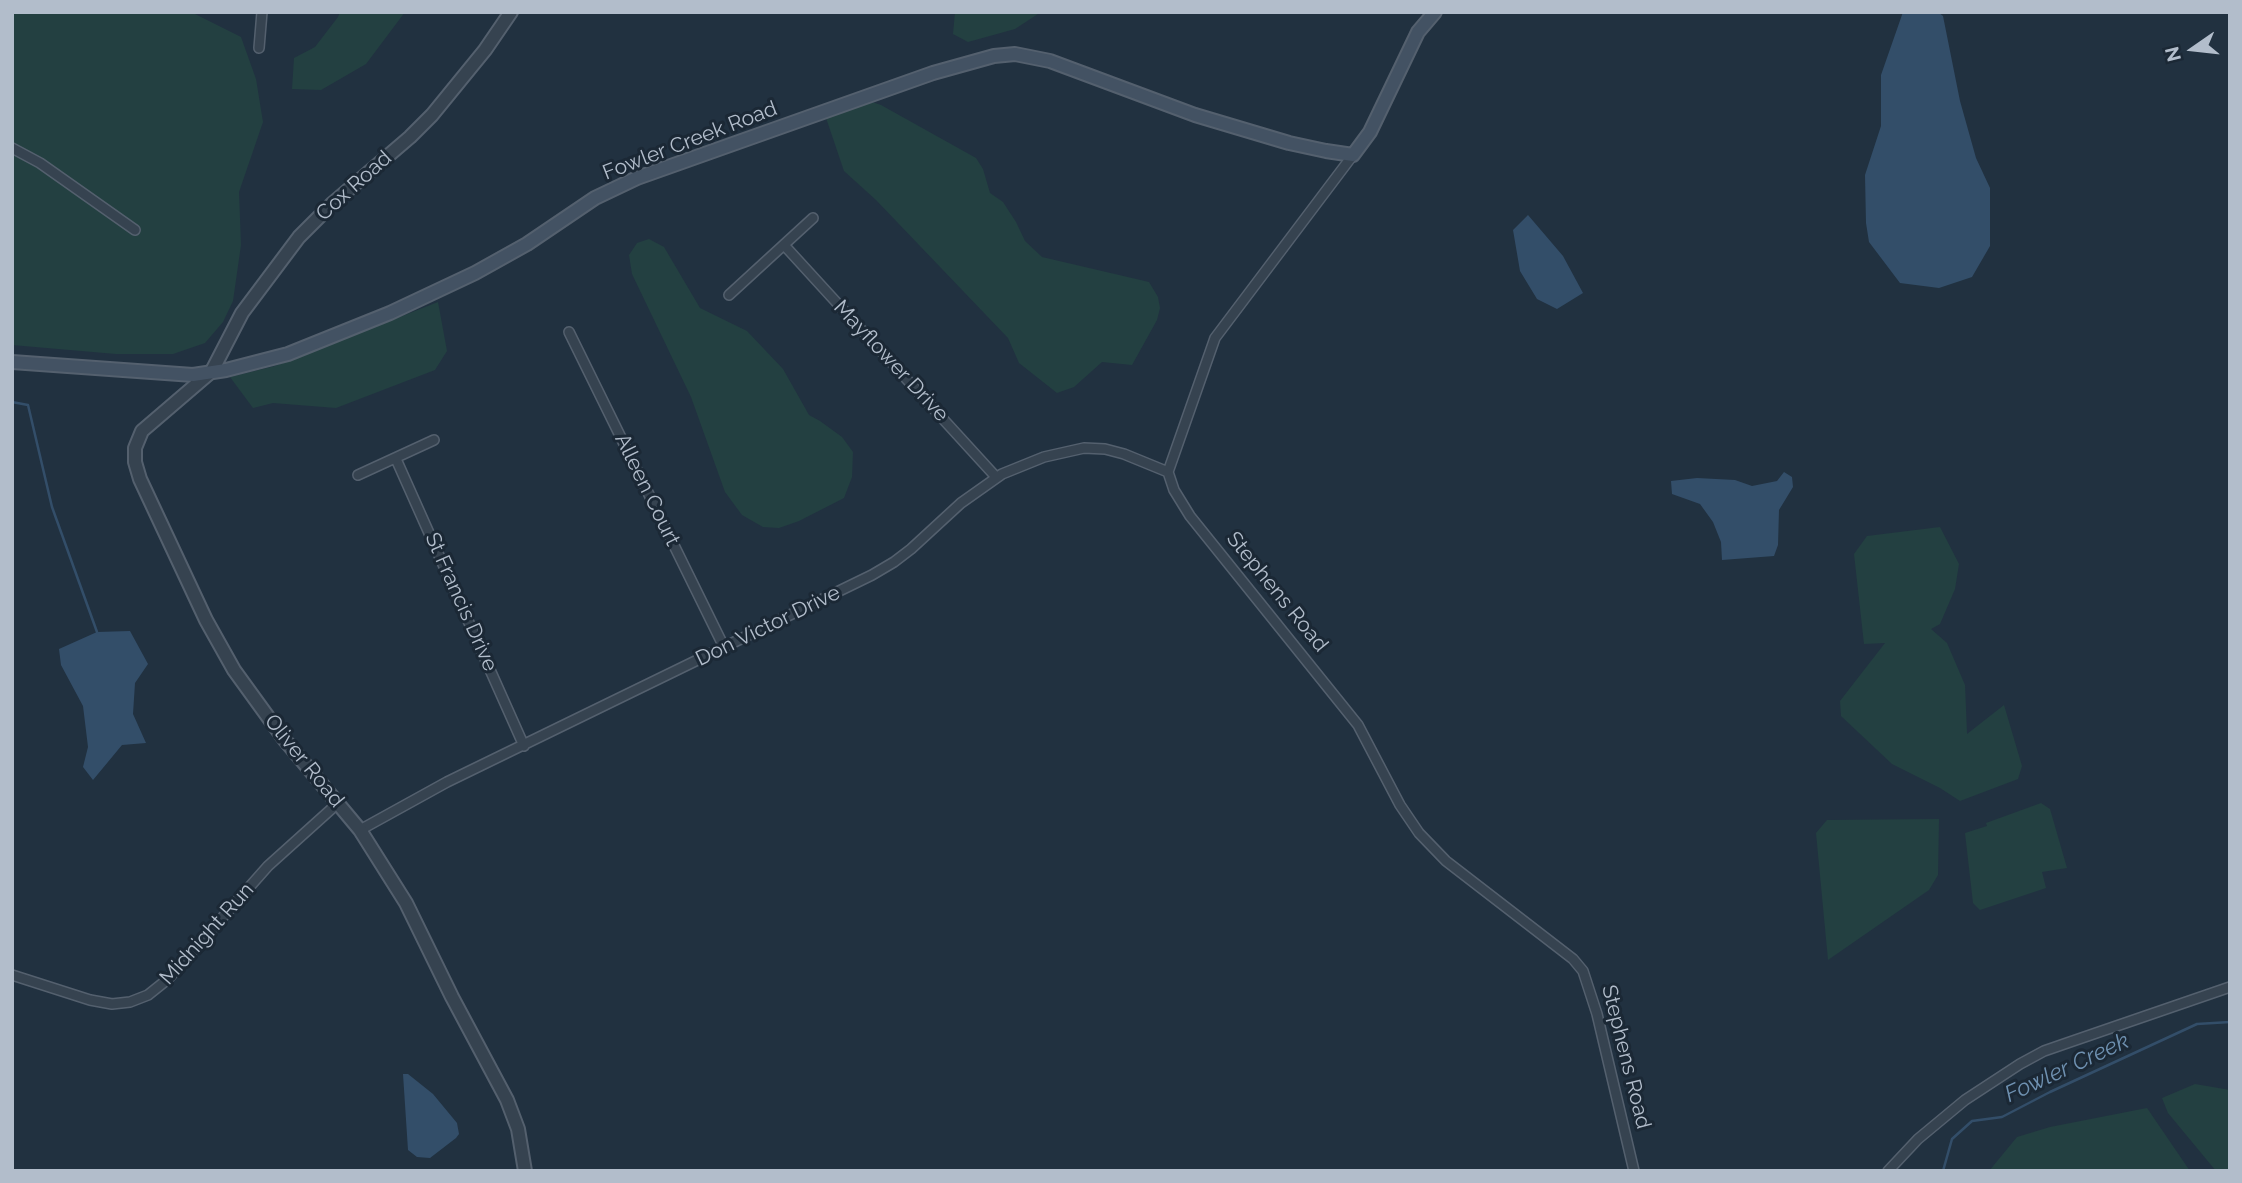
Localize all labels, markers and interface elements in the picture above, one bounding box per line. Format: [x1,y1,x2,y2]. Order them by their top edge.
north arrow [2158,14,2228,84]
text: N [2160,44,2185,64]
street label: Fowler Creek Road [599,96,781,186]
street label: Cox Road [311,146,397,226]
street label: Mayflower Drive [828,295,954,427]
street label: Alleen Court [609,430,685,550]
street label: Stephens Road [1221,527,1333,657]
street label: St Francis Drive [419,529,503,675]
street label: Don Victor Drive [692,580,844,672]
street label: Oliver Road [259,709,349,813]
street label: Midnight Run [155,878,259,990]
street label: Stephens Road [1596,982,1656,1132]
water label: Fowler Creek [2000,1027,2134,1109]

